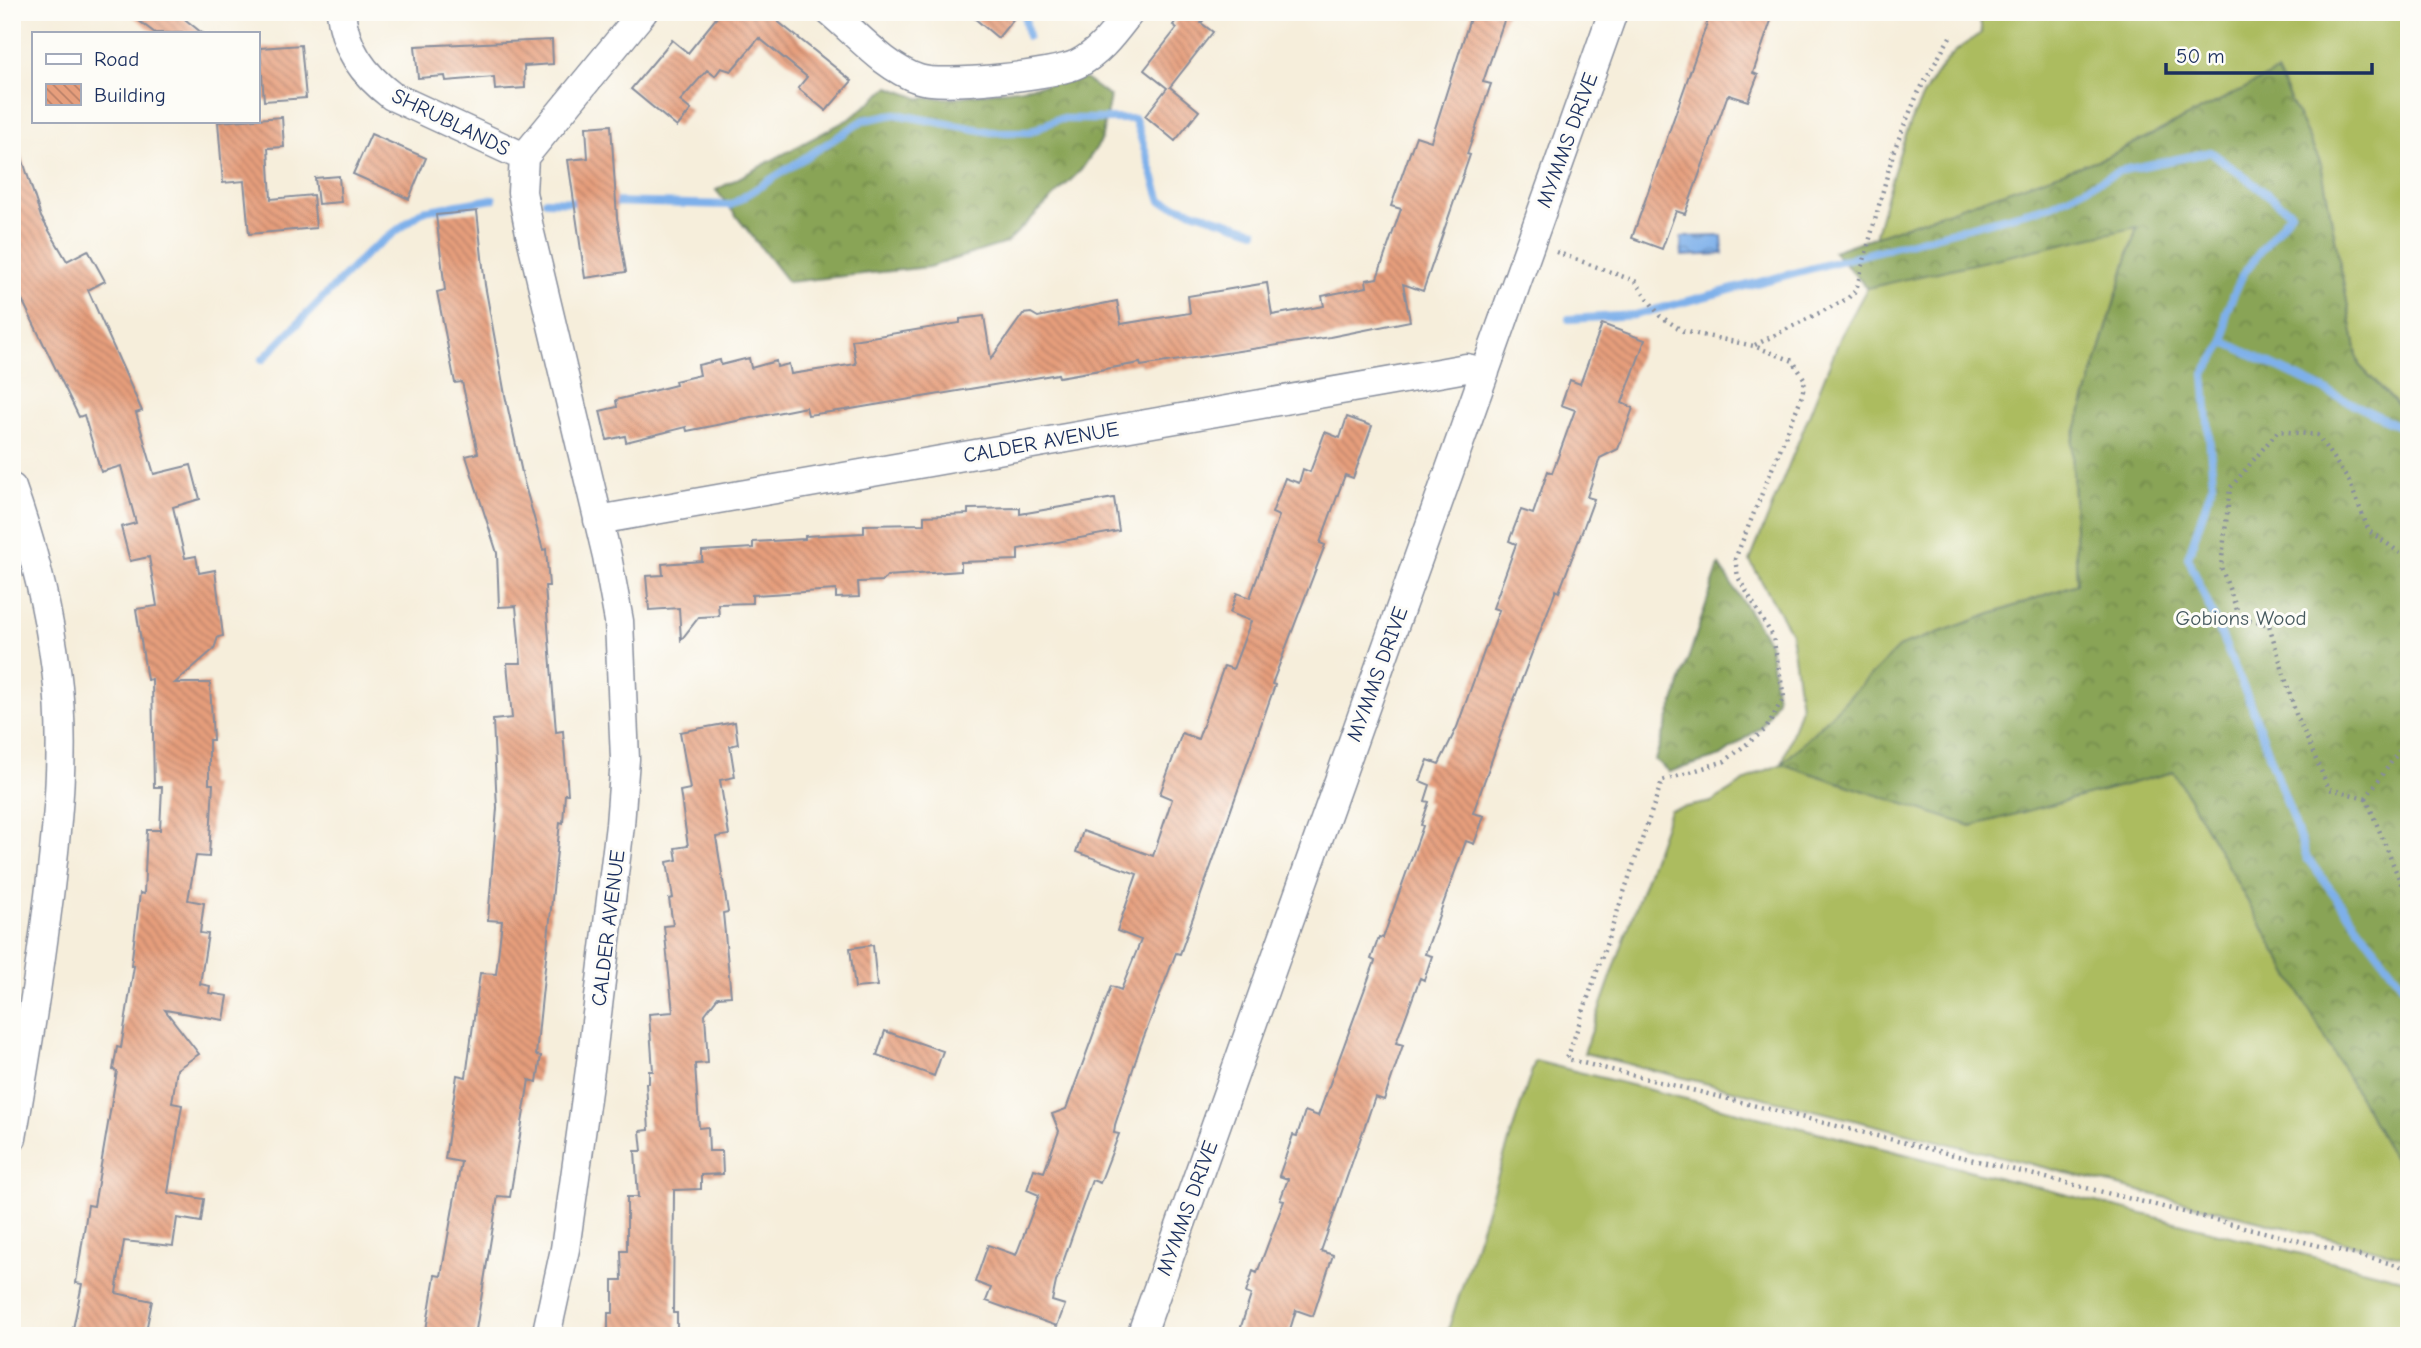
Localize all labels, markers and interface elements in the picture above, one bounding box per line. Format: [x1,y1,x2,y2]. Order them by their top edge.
legend [32,32,259,122]
scale bar [2166,32,2372,76]
text: 50 m [2176,44,2225,68]
text: Road [94,47,139,71]
street label: MYMMS DRIVE [1531,69,1603,211]
text: Building [94,83,166,107]
street label: SHRUBLANDS [388,83,514,161]
street label: CALDER AVENUE [962,417,1120,467]
street label: MYMMS DRIVE [1341,603,1413,745]
park label: Gobions Wood [2175,606,2307,630]
street label: CALDER AVENUE [587,849,629,1007]
street label: MYMMS DRIVE [1151,1137,1223,1279]

